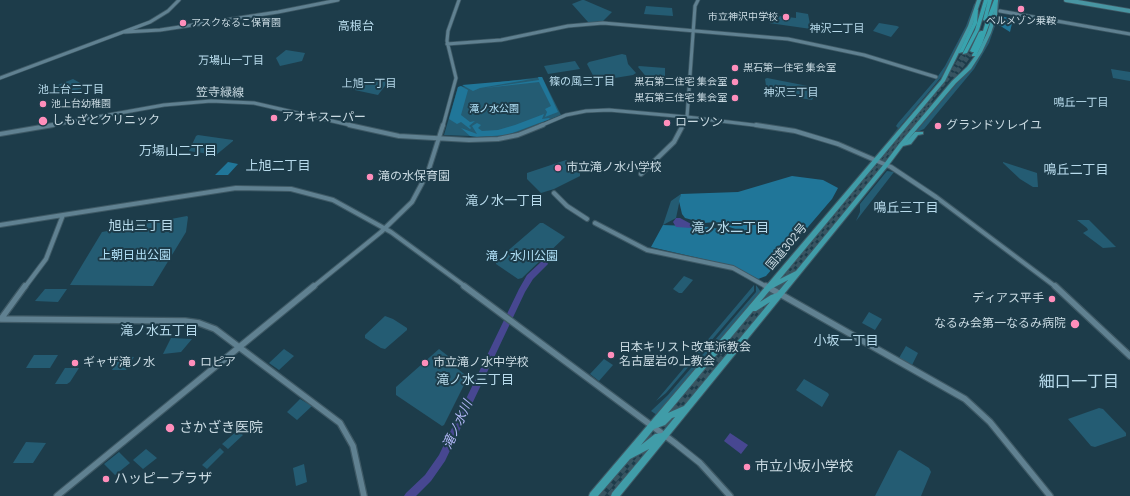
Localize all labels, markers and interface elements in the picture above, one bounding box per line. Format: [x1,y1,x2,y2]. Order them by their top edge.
marker: ベルメゾン乗鞍 [1016,4,1026,14]
place label: 市立神沢中学校 [708,11,778,23]
marker: 市立神沢中学校 [781,12,791,22]
place label: ベルメゾン乗鞍 [986,15,1056,27]
place label: アスクなるこ保育園 [191,17,281,29]
marker: アスクなるこ保育園 [178,18,188,28]
district label: 高根台 [338,20,374,34]
district label: 神沢二丁目 [810,22,864,36]
district label: 万場山一丁目 [198,54,264,68]
place label: 黒石第一住宅 集会室 [743,62,836,74]
marker: 黒石第一住宅 集会室 [730,63,740,73]
district label: 篠の風三丁目 [549,75,615,89]
place label: 黒石第二住宅 集会室 [634,76,727,88]
district label: 上旭一丁目 [342,77,396,91]
marker: 黒石第二住宅 集会室 [730,77,740,87]
district label: 池上台二丁目 [38,83,104,97]
street label: 笠寺緑線 [196,85,244,101]
district label: 神沢三丁目 [764,86,818,100]
place label: 黒石第三住宅 集会室 [634,92,727,104]
marker: 黒石第三住宅 集会室 [730,93,740,103]
district label: 鳴丘一丁目 [1054,96,1108,110]
place label: 池上台幼稚園 [51,98,111,110]
marker: 池上台幼稚園 [38,99,48,109]
park label: 滝ノ水公園 [469,103,519,115]
place label: アオキスーパー [282,111,366,125]
marker: アオキスーパー [269,113,279,123]
place label: しもざとクリニック [52,114,160,128]
marker: しもざとクリニック [37,115,49,127]
place label: ローソン [675,116,723,130]
marker: ローソン [662,118,672,128]
place label: グランドソレイユ [946,119,1042,133]
marker: グランドソレイユ [933,121,943,131]
district label: 万場山二丁目 [139,143,217,159]
district label: 上旭二丁目 [246,158,310,174]
place label: 市立滝ノ水小学校 [566,161,662,175]
district label: 鳴丘二丁目 [1044,162,1108,178]
marker: 市立滝ノ水小学校 [553,163,563,173]
place label: 滝の水保育園 [378,170,450,184]
marker: 滝の水保育園 [365,172,375,182]
district label: 滝ノ水一丁目 [465,193,543,209]
district label: 鳴丘三丁目 [874,200,938,216]
district label: 旭出三丁目 [109,218,173,234]
district label: 滝ノ水二丁目 [691,220,769,236]
street label: 国道302号 [763,221,811,273]
park label: 上朝日出公園 [99,249,171,263]
park label: 滝ノ水川公園 [486,250,558,264]
place label: ディアス平手 [972,292,1044,306]
marker: ディアス平手 [1047,294,1057,304]
place label: なるみ会第一なるみ病院 [934,317,1066,331]
marker: なるみ会第一なるみ病院 [1069,318,1081,330]
district label: 滝ノ水五丁目 [120,323,198,339]
district label: 小坂一丁目 [814,333,878,349]
place label: 日本キリスト改革派教会 名古屋岩の上教会 [619,341,751,369]
marker: 日本キリスト改革派教会 名古屋岩の上教会 [606,350,616,360]
place label: ギャザ滝ノ水 [83,356,155,370]
place label: ロピア [200,356,236,370]
place label: 市立滝ノ水中学校 [433,356,529,370]
marker: ギャザ滝ノ水 [70,358,80,368]
marker: ロピア [187,358,197,368]
marker: 市立滝ノ水中学校 [420,358,430,368]
district label: 滝ノ水三丁目 [436,372,514,388]
district label: 細口一丁目 [1039,373,1119,393]
water label: 滝ノ水川 [440,398,476,452]
place label: さかざき医院 [179,420,263,436]
marker: さかざき医院 [164,422,176,434]
place label: 市立小坂小学校 [755,459,853,475]
marker: 市立小坂小学校 [742,462,752,472]
place label: ハッピープラザ [114,471,212,487]
marker: ハッピープラザ [101,474,111,484]

